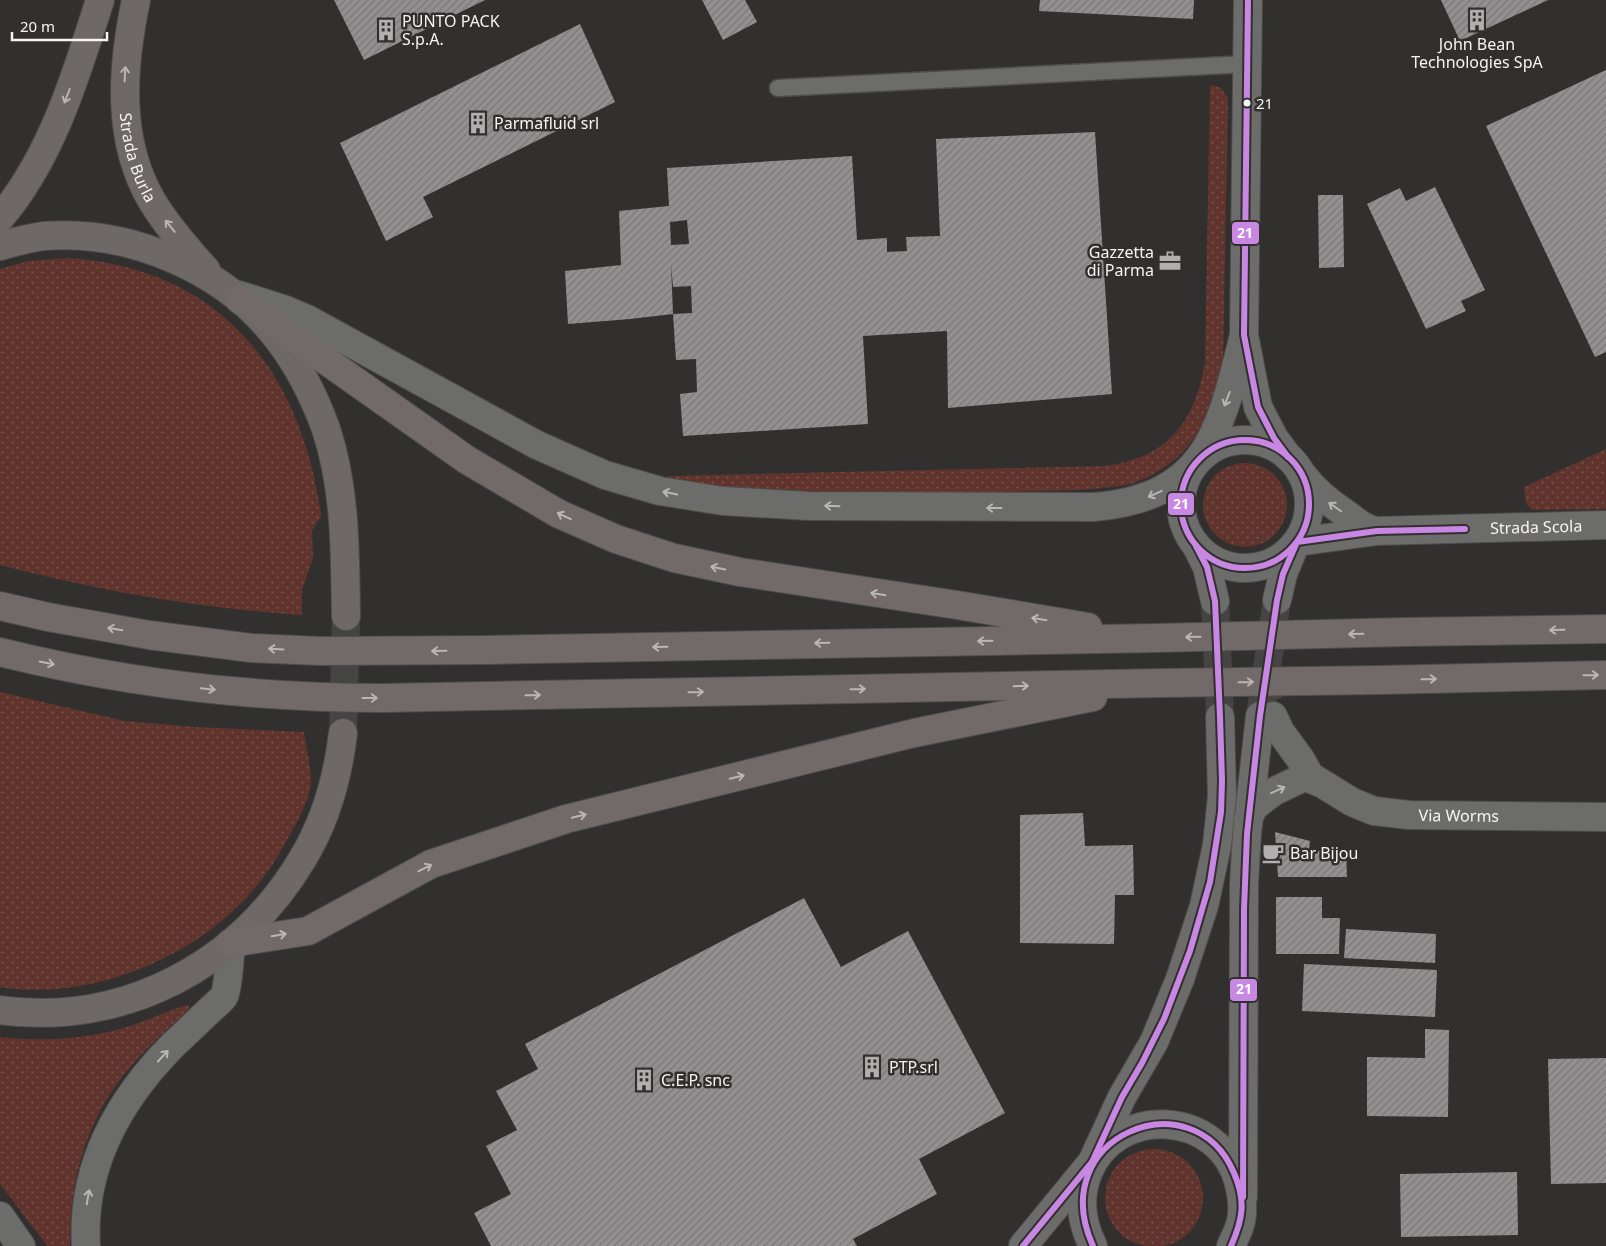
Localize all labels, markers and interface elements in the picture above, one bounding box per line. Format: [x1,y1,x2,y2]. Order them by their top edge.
building icon: John Bean Technologies SpA [1464,7,1490,33]
scale bar [12,10,108,42]
place label: PUNTO PACK S.p.A. [402,10,500,50]
text: 20 m [20,16,55,36]
building icon: PUNTO PACK S.p.A. [373,17,399,43]
place label: John Bean Technologies SpA [1411,33,1543,73]
one-way arrow [121,66,130,82]
one-way arrow [62,87,71,103]
place label: 21 [1256,93,1273,113]
marker: 21 [1242,98,1252,108]
building icon: Parmafluid srl [465,110,491,136]
street label: Strada Burla [115,112,162,206]
place label: Parmafluid srl [494,112,599,134]
one-way arrow [164,220,175,233]
line badge: 21 [1231,221,1260,245]
text: 21 [1237,223,1253,242]
place label: Gazzetta di Parma [1087,241,1154,281]
office icon: Gazzetta di Parma [1157,248,1183,274]
one-way arrow [1222,391,1231,406]
one-way arrow [662,488,678,497]
one-way arrow [1148,489,1163,499]
line badge: 21 [1167,492,1195,516]
text: 21 [1173,494,1189,513]
one-way arrow [824,502,840,511]
one-way arrow [1328,502,1342,512]
one-way arrow [986,503,1002,513]
one-way arrow [557,511,572,521]
street label: Strada Scola [1490,515,1583,539]
one-way arrow [710,563,726,572]
one-way arrow [871,588,887,598]
one-way arrow [1031,613,1047,623]
one-way arrow [107,624,123,634]
one-way arrow [1550,625,1566,634]
one-way arrow [1348,629,1364,638]
one-way arrow [1185,632,1202,642]
one-way arrow [977,636,994,646]
one-way arrow [815,639,831,648]
one-way arrow [652,642,668,652]
one-way arrow [269,645,285,654]
one-way arrow [431,646,447,656]
one-way arrow [39,659,55,668]
one-way arrow [1583,671,1599,680]
one-way arrow [1421,674,1437,683]
one-way arrow [1237,677,1253,687]
one-way arrow [1012,681,1028,691]
one-way arrow [200,684,216,694]
one-way arrow [850,684,866,694]
one-way arrow [687,687,703,697]
one-way arrow [524,690,541,700]
one-way arrow [362,693,378,703]
one-way arrow [728,772,744,781]
one-way arrow [1270,785,1285,795]
street label: Via Worms [1419,804,1499,827]
one-way arrow [571,811,587,820]
cafe icon: Bar Bijou [1260,840,1286,866]
place label: Bar Bijou [1290,842,1358,864]
one-way arrow [417,863,432,872]
one-way arrow [271,930,287,940]
line badge: 21 [1229,978,1258,1002]
text: 21 [1236,979,1252,998]
one-way arrow [157,1050,169,1062]
building icon: PTP.srl [859,1054,885,1080]
place label: PTP.srl [889,1056,938,1078]
building icon: C.E.P. snc [631,1067,657,1093]
place label: C.E.P. snc [661,1069,730,1091]
one-way arrow [84,1190,94,1206]

